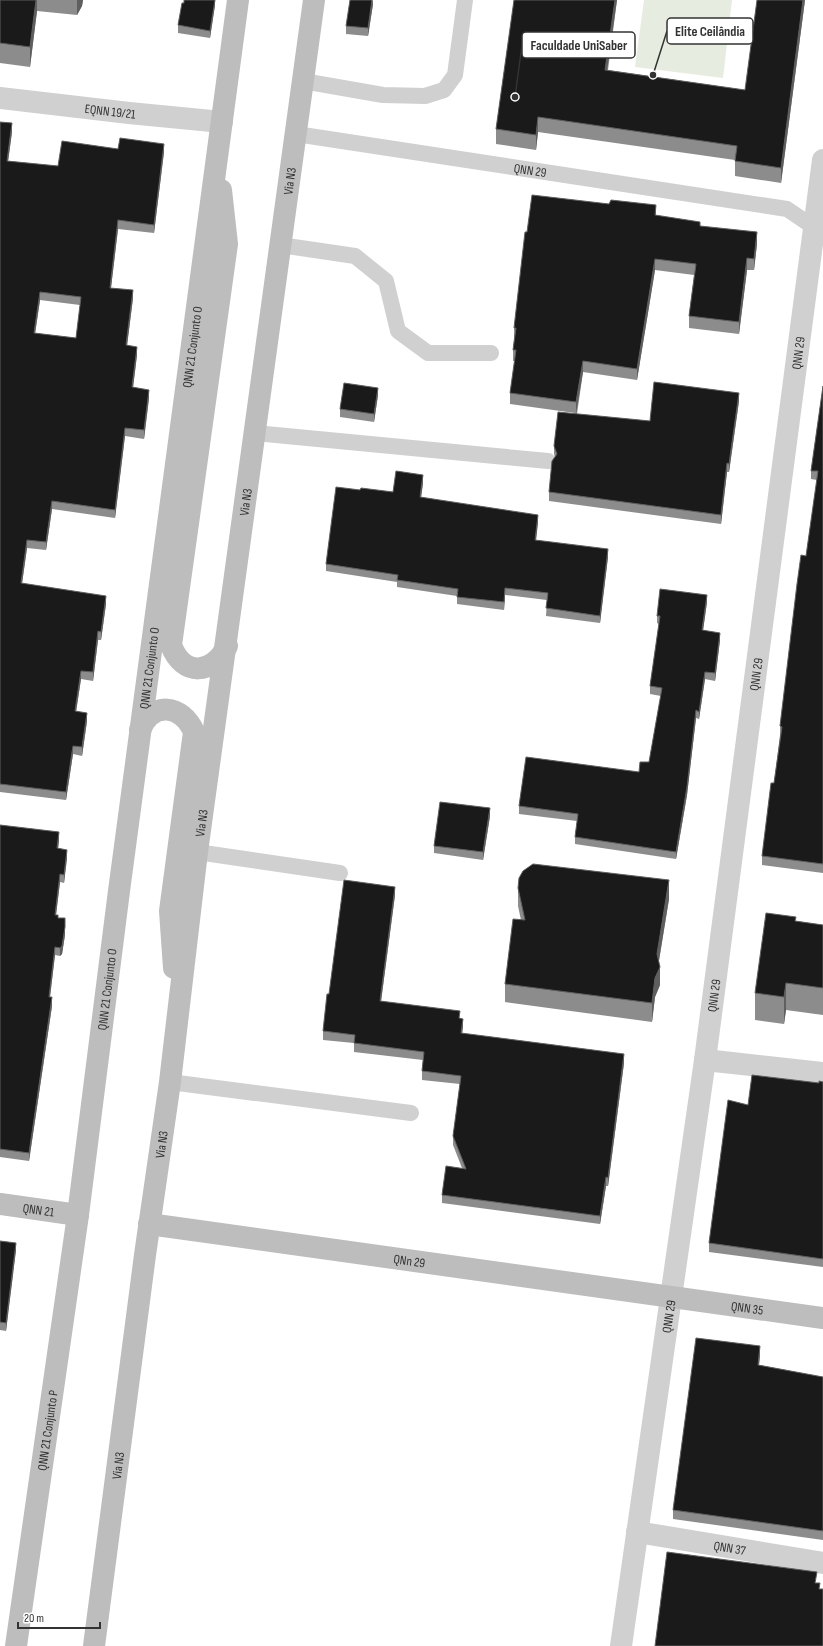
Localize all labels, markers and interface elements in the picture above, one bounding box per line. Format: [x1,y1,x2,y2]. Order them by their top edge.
callout: Elite Ceilândia [667,18,753,44]
text: Elite Ceilândia [675,23,745,40]
callout: Faculdade UniSaber [522,32,635,58]
text: Faculdade UniSaber [531,37,628,54]
street label: EQNN 19/21 [84,101,137,123]
street label: QNN 29 [513,160,548,181]
street label: Via N3 [280,166,300,196]
street label: QNN 21 Conjunto O [179,305,206,389]
street label: QNN 29 [789,336,809,371]
street label: Via N3 [236,487,256,517]
street label: QNN 21 Conjunto O [136,626,163,710]
street label: QNN 29 [746,657,767,692]
street label: Via N3 [192,808,212,838]
street label: QNN 21 Conjunto O [94,948,121,1031]
street label: QNN 29 [704,978,725,1013]
street label: Via N3 [152,1130,172,1159]
street label: QNN 21 [22,1200,56,1221]
street label: QNn 29 [392,1251,426,1271]
street label: QNN 35 [730,1298,764,1319]
street label: QNN 29 [659,1299,680,1334]
street label: QNN 21 Conjunto P [34,1388,62,1472]
street label: Via N3 [109,1451,128,1480]
street label: QNN 37 [712,1538,748,1559]
scale bar [18,1604,100,1630]
text: 20 m [24,1611,44,1626]

